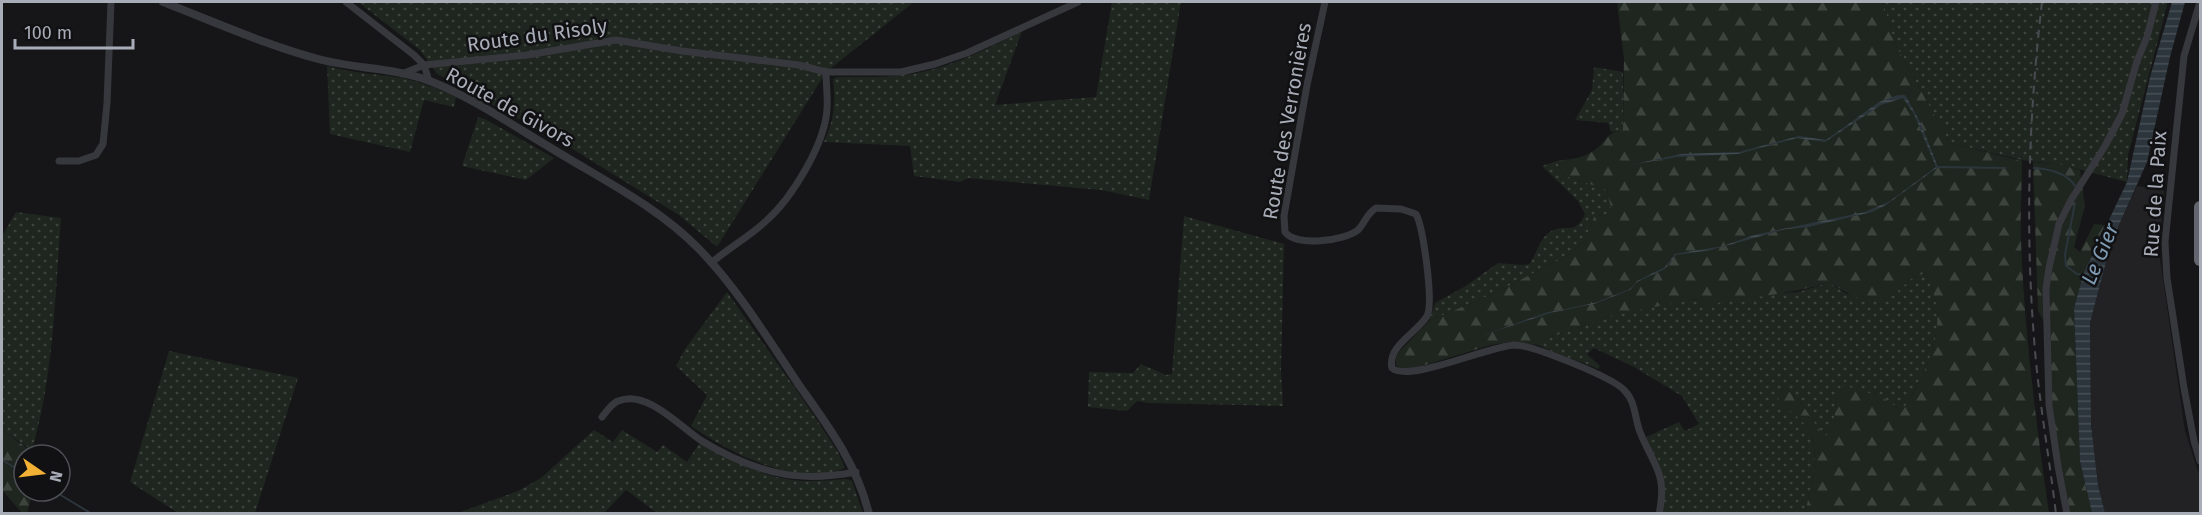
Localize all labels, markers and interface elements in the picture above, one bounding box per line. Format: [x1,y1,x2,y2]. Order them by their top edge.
scale bar [15,12,134,50]
street label: Route du Risoly [465,13,609,57]
street label: Route des Verronières [1258,21,1316,221]
text: 100 m [24,22,72,44]
street label: Route de Givors [442,62,578,152]
street label: Rue de la Paix [2139,130,2171,258]
water label: Le Gier [2076,219,2125,289]
north arrow [12,443,72,503]
text: N [46,469,67,484]

